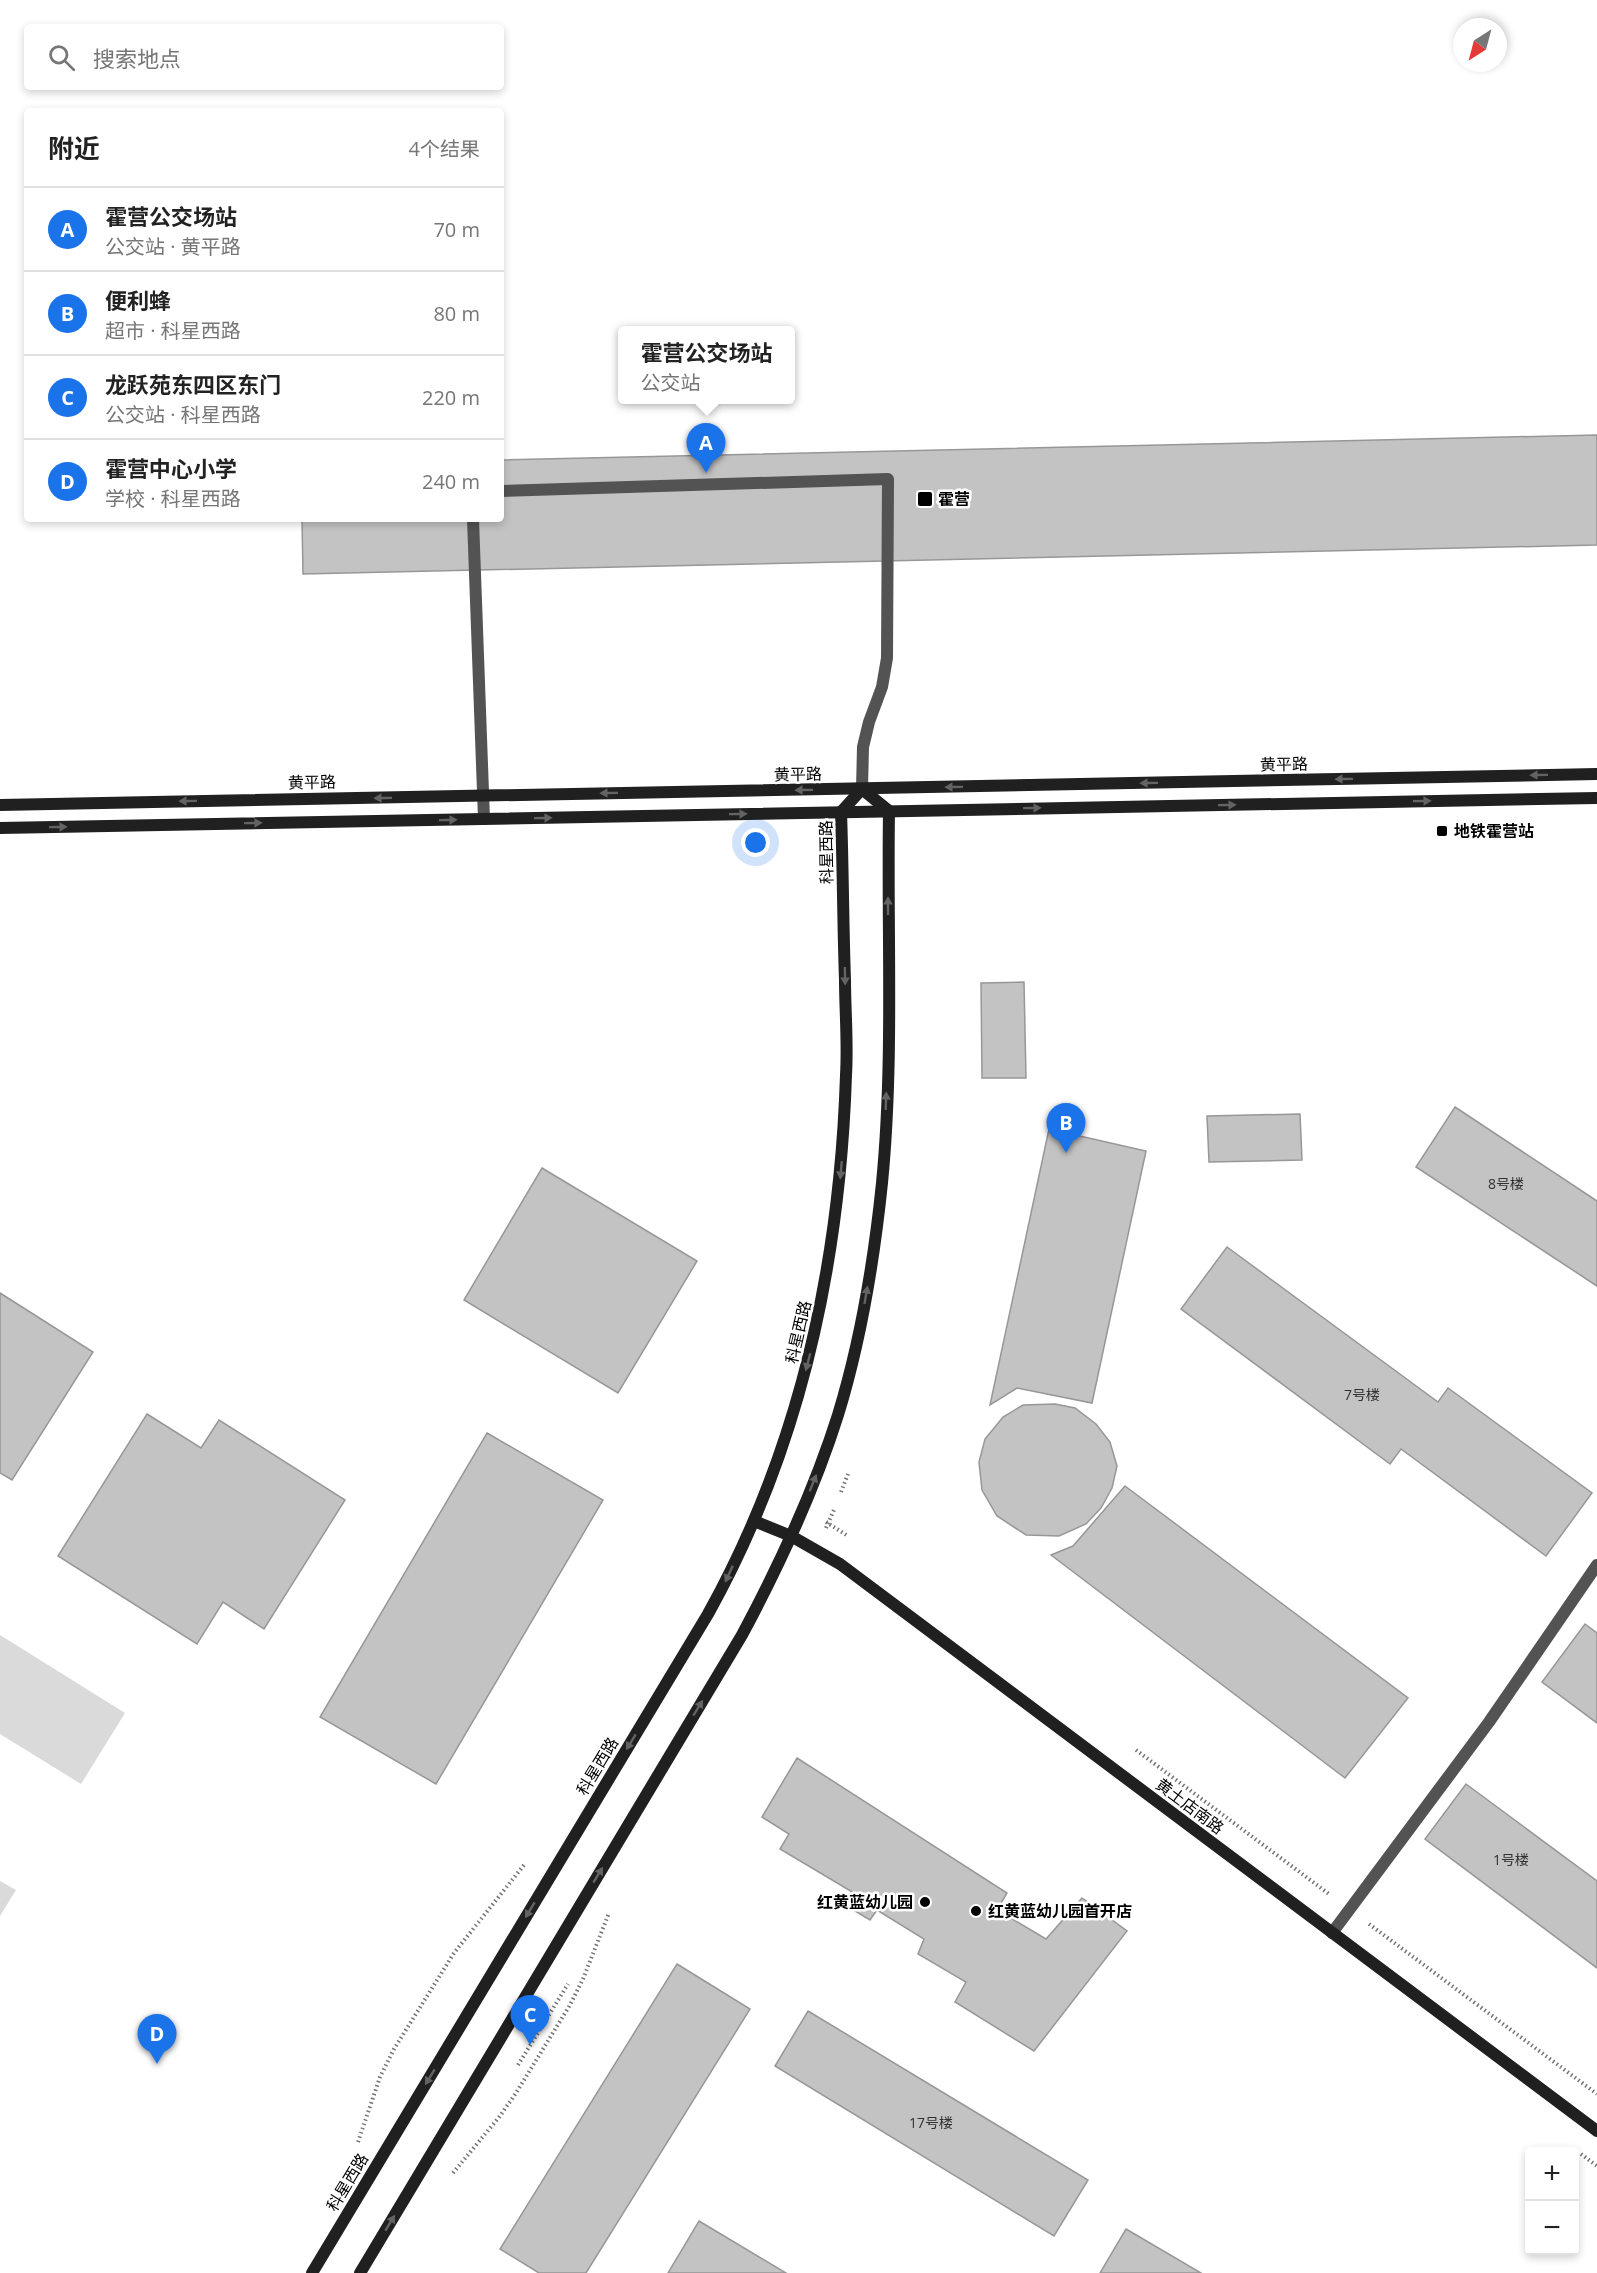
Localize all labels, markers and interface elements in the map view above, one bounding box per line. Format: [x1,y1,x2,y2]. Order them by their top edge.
north arrow [1453,18,1507,72]
search box [24,24,504,90]
icon: search [45,41,78,74]
text: 搜索地点 [93,43,181,73]
text: 附近 [48,130,100,166]
text: 4个结果 [409,135,480,162]
text: 霍营公交场站 [105,201,237,231]
text: A [61,216,74,243]
text: 70 m [433,216,480,243]
text: 公交站 · 黄平路 [105,233,241,260]
text: 便利蜂 [105,285,171,315]
text: B [61,300,74,327]
text: 80 m [433,300,480,327]
text: 超市 · 科星西路 [105,317,241,344]
popup [618,326,795,404]
text: 霍营公交场站 [640,337,773,367]
text: 龙跃苑东四区东门 [105,369,281,399]
text: 公交站 [640,369,700,396]
text: C [61,384,74,411]
text: 220 m [422,384,480,411]
text: 公交站 · 科星西路 [105,401,261,428]
pin: A [686,424,726,473]
text: 霍营中心小学 [105,453,237,483]
text: D [60,468,75,495]
text: 240 m [422,468,480,495]
text: 学校 · 科星西路 [105,485,241,512]
place label: 霍营 [938,488,970,510]
marker: 霍营 [916,490,934,508]
street label: 黄平路 [1260,753,1308,775]
street label: 黄平路 [774,763,822,785]
one-way arrow [1529,770,1548,780]
street label: 黄平路 [288,771,336,793]
one-way arrow [1334,774,1353,784]
one-way arrow [1139,779,1158,788]
one-way arrow [944,782,963,792]
one-way arrow [794,785,813,795]
one-way arrow [599,789,618,798]
one-way arrow [373,793,392,802]
one-way arrow [178,797,197,806]
one-way arrow [1412,797,1431,806]
one-way arrow [1217,800,1236,810]
one-way arrow [1022,804,1041,813]
one-way arrow [728,809,747,819]
one-way arrow [533,813,552,823]
one-way arrow [439,815,458,824]
one-way arrow [244,818,263,828]
street label: 科星西路 [814,820,838,884]
place label: 地铁霍营站 [1454,820,1534,842]
one-way arrow [49,822,68,831]
marker: 地铁霍营站 [1435,824,1449,838]
your location [741,828,770,857]
one-way arrow [883,897,893,916]
one-way arrow [840,966,849,985]
one-way arrow [882,1092,891,1111]
pin: B [1046,1104,1086,1153]
one-way arrow [836,1161,846,1180]
house number: 8号楼 [1488,1174,1524,1193]
one-way arrow [862,1285,871,1304]
street label: 科星西路 [780,1298,816,1366]
one-way arrow [803,1354,812,1372]
house number: 7号楼 [1344,1385,1380,1404]
one-way arrow [809,1473,819,1491]
one-way arrow [724,1566,734,1584]
one-way arrow [692,1700,703,1716]
street label: 科星西路 [571,1733,623,1799]
one-way arrow [625,1734,636,1750]
street label: 黄土店南路 [1151,1773,1229,1839]
house number: 1号楼 [1493,1850,1529,1869]
one-way arrow [593,1866,603,1883]
place label: 红黄蓝幼儿园 [817,1891,913,1913]
marker: 红黄蓝幼儿园 [918,1895,932,1909]
place label: 红黄蓝幼儿园首开店 [988,1900,1132,1922]
one-way arrow [525,1902,536,1918]
marker: 红黄蓝幼儿园首开店 [969,1904,983,1918]
pin: C [510,1996,550,2045]
pin: D [138,2014,176,2064]
one-way arrow [424,2069,435,2085]
house number: 17号楼 [909,2113,953,2132]
map controls [1525,2147,1579,2255]
button: + [1525,2147,1579,2201]
street label: 科星西路 [321,2149,373,2215]
button: − [1525,2201,1579,2255]
one-way arrow [385,2214,395,2231]

